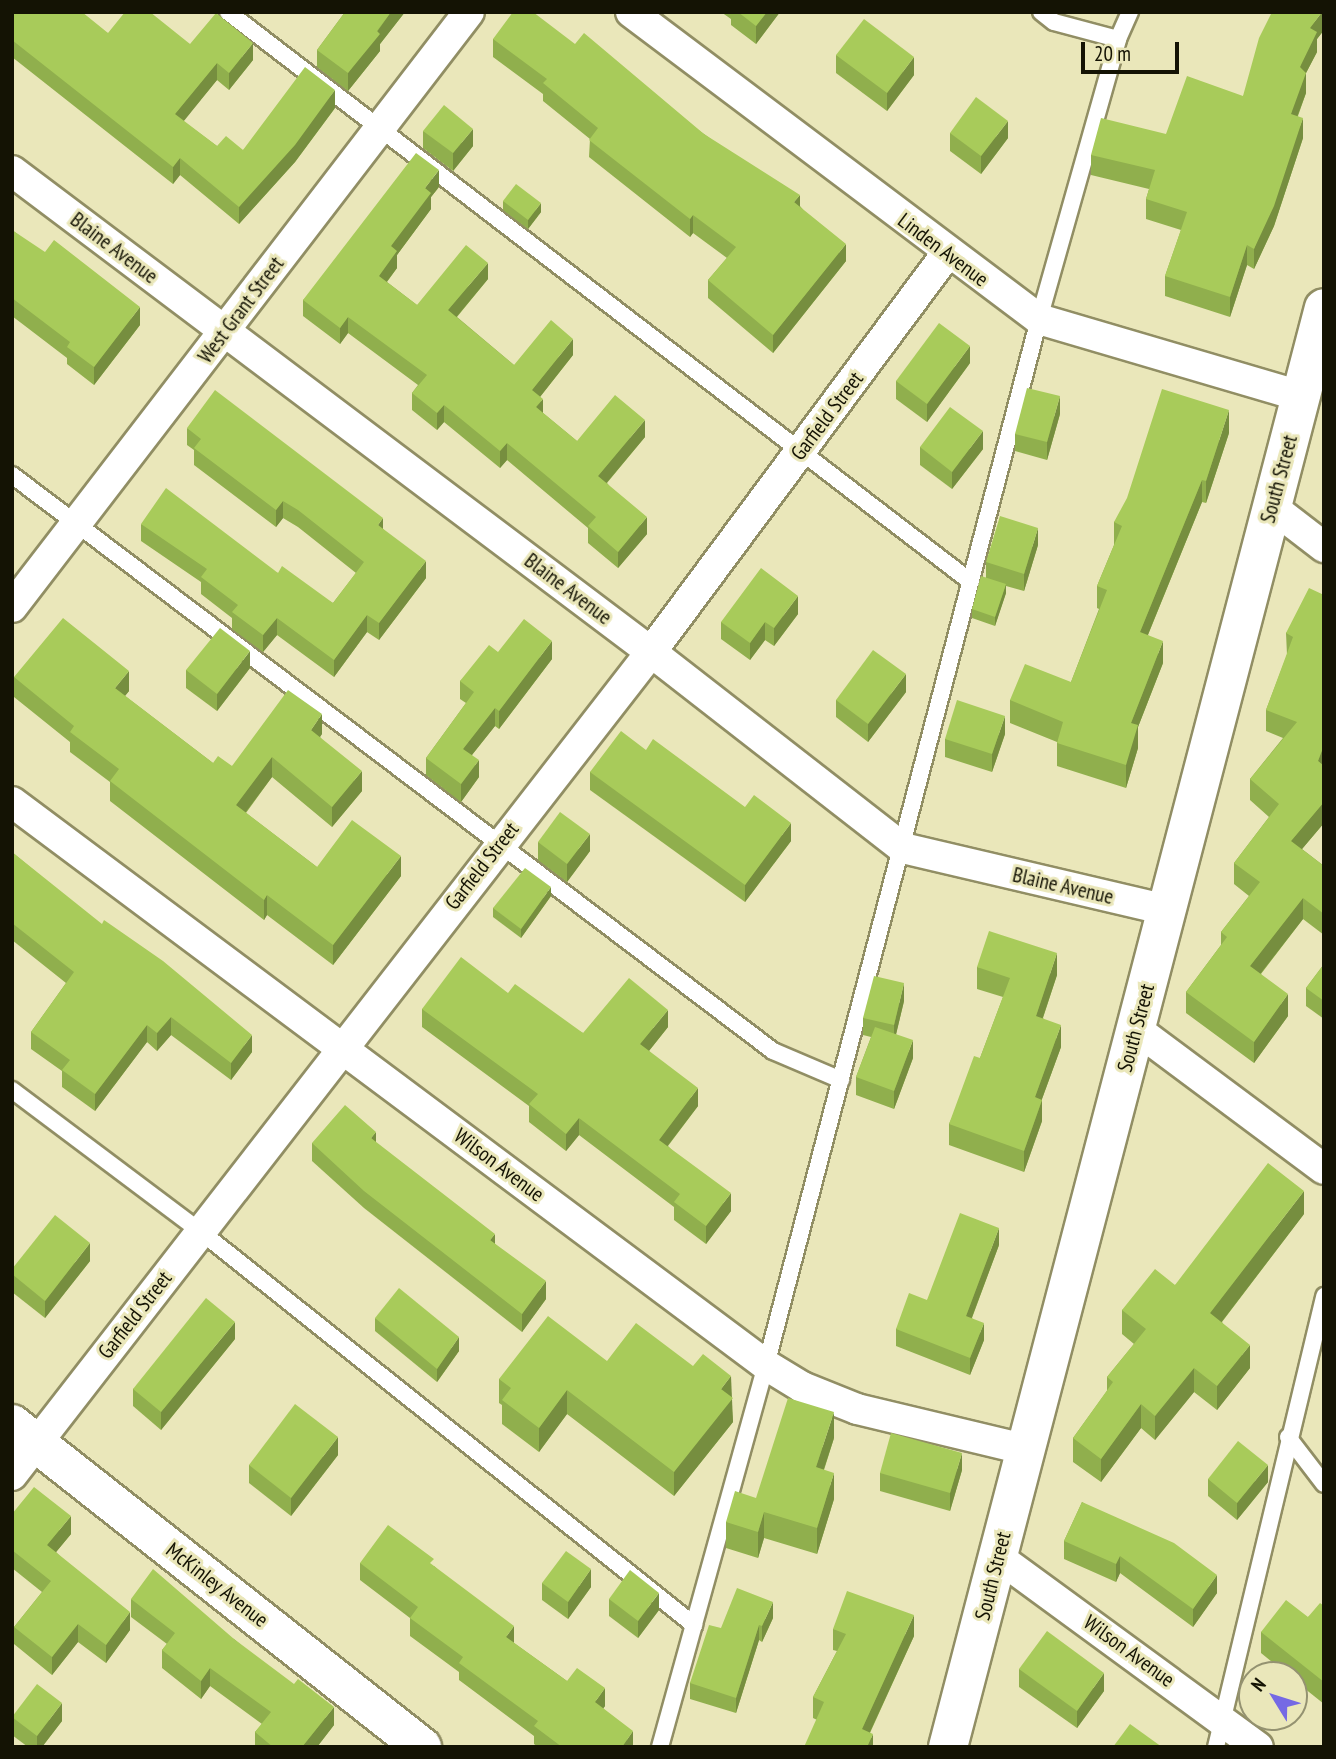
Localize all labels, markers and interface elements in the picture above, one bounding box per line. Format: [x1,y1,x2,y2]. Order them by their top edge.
scale bar [1084,28,1182,72]
text: 20 m [1094,40,1131,67]
street label: Blaine Avenue [65,207,163,289]
street label: Linden Avenue [893,208,993,292]
street label: West Grant Street [193,252,289,368]
street label: Garfield Street [786,367,868,465]
street label: South Street [1255,432,1303,526]
street label: Blaine Avenue [519,548,617,630]
street label: Garfield Street [440,817,524,915]
street label: Blaine Avenue [1010,862,1116,910]
street label: South Street [1112,981,1160,1075]
street label: Wilson Avenue [449,1123,549,1207]
street label: Garfield Street [93,1266,177,1364]
street label: South Street [970,1529,1016,1623]
street label: McKinley Avenue [161,1537,273,1633]
street label: Wilson Avenue [1079,1610,1179,1692]
north arrow [1238,1661,1308,1731]
text: N [1245,1673,1271,1696]

